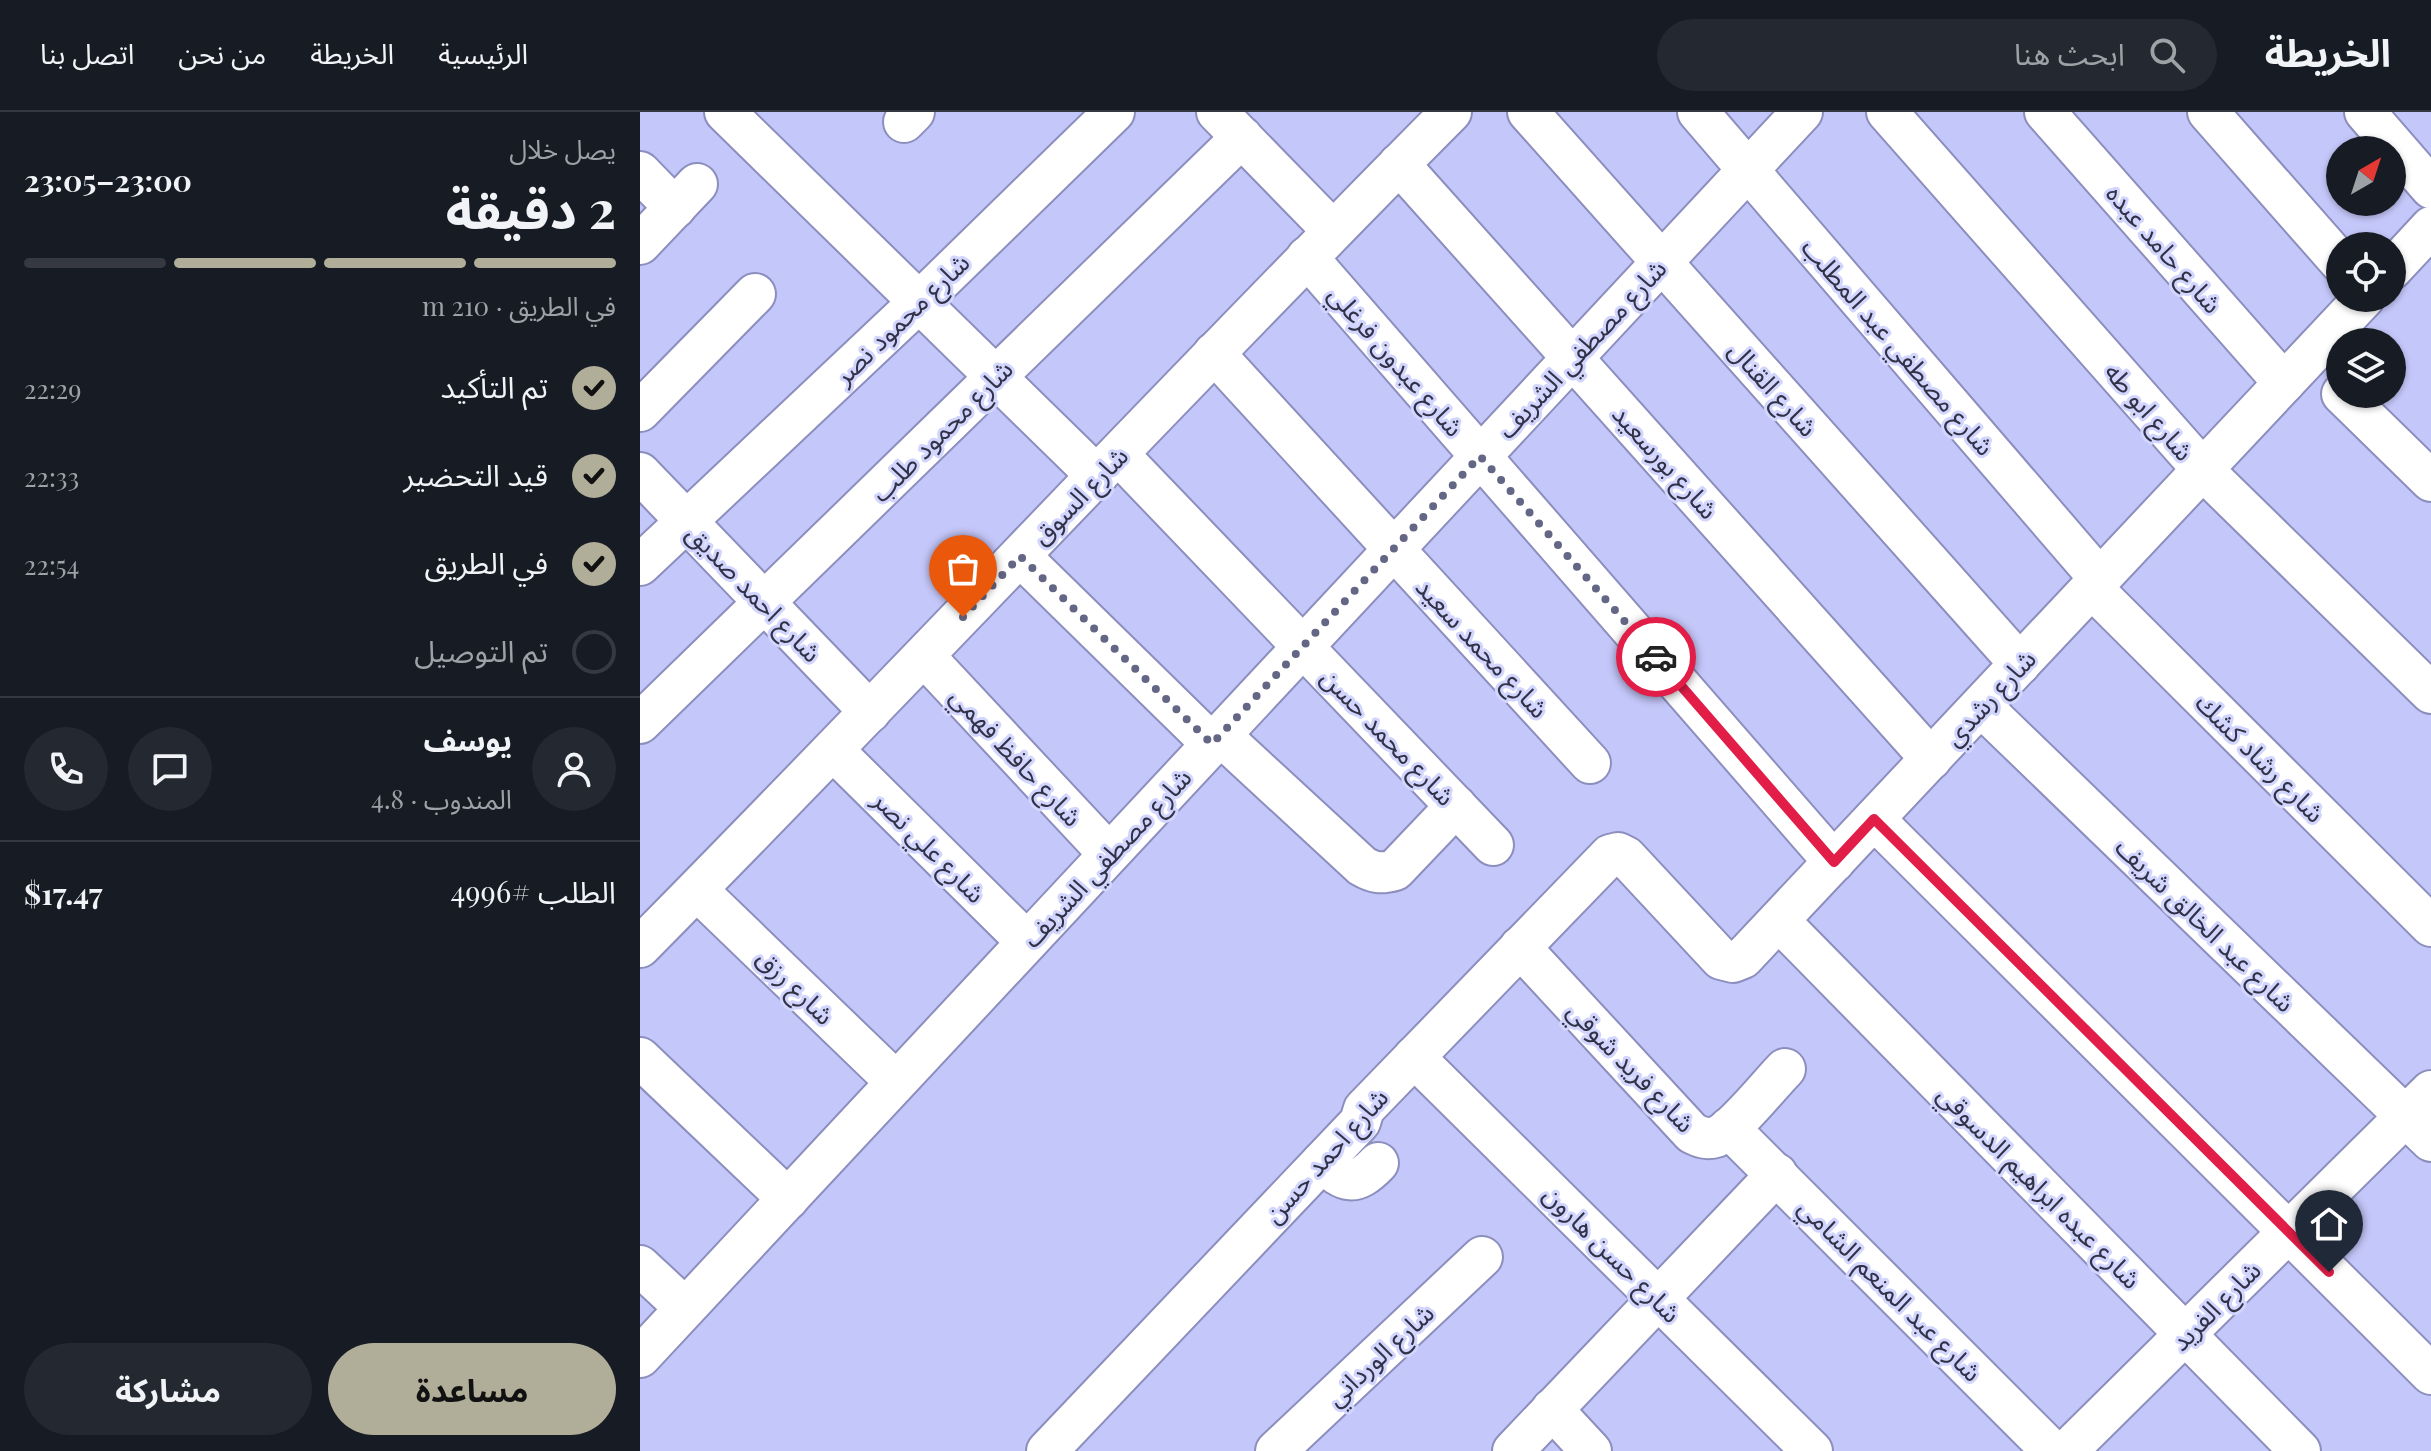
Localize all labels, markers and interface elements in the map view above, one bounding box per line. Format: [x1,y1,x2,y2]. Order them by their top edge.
search box [1657,19,2217,91]
text: الخريطة [2265,26,2391,77]
text: ابحث هنا [2014,33,2125,73]
icon: search [2145,33,2189,77]
text: اتصل بنا [40,34,134,71]
text: من نحن [178,34,266,71]
text: الخريطة [310,34,394,71]
text: الرئيسية [438,34,528,71]
text: يصل خلال [509,131,616,166]
north arrow [2326,136,2406,216]
map controls [2326,136,2406,408]
text: 23:00–23:05 [24,160,192,200]
text: 2 دقيقة [446,173,616,242]
street label: شارع حامد عبده [2097,176,2231,322]
street label: شارع مصطفي عبد المطلب [1792,230,2003,465]
button: locate [2326,232,2406,312]
street label: شارع محمود نصر [825,244,978,394]
street label: شارع مصطفي الشريف [1489,251,1676,448]
street label: شارع عبدون فرغلي [1318,277,1473,446]
text: في الطريق · 210 m [422,288,616,323]
button: layers [2326,328,2406,408]
street label: شارع القنال [1719,333,1826,445]
street label: شارع محمود طلب [862,351,1022,511]
street label: شارع ابو طه [2095,354,2202,469]
text: تم التأكيد [440,366,548,406]
icon: check [572,366,616,410]
text: 22:29 [24,371,82,406]
street label: شارع بورسعيد [1603,396,1727,528]
street label: شارع السوق [1023,438,1137,554]
text: قيد التحضير [403,454,548,494]
icon: check [572,454,616,498]
text: 22:33 [24,459,79,494]
street label: شارع احمد صديق [678,515,830,671]
pin [929,535,997,617]
text: في الطريق [425,542,548,582]
icon: check [572,542,616,586]
text: 22:54 [24,547,79,582]
icon: bag [941,547,985,591]
street label: شارع محمد سعيد [1407,569,1557,727]
courier [1616,617,1696,697]
text: تم التوصيل [414,630,548,670]
icon: car [1634,635,1678,679]
street label: شارع رشدي [1935,641,2046,756]
street label: شارع محمد حسن [1312,659,1464,815]
street label: شارع حافظ فهمي [940,679,1091,836]
street label: شارع رشاد كشك [2187,685,2333,831]
text: يوسف [424,719,512,759]
button: phone [24,727,108,811]
button: chat [128,727,212,811]
button: person [532,727,616,811]
street label: شارع مصطفي الشريف [1014,760,1201,957]
text: المندوب · 4.8 [371,781,512,816]
street label: شارع علي نصر [863,781,994,913]
street label: شارع عبد الخالق شريف [2107,829,2303,1021]
text: الطلب #4996 [451,871,616,911]
text: $17.47 [24,873,103,913]
street label: شارع رزق [747,940,843,1034]
street label: شارع فريد شوقي [1558,993,1704,1142]
street label: شارع عبده ابراهيم الدسوقي [1928,1076,2150,1298]
street label: شارع احمد حسن [1255,1080,1397,1232]
street label: شارع حسن هارون [1534,1176,1690,1332]
street label: شارع عبد المنعم الشامي [1789,1190,1990,1391]
pin [2295,1190,2363,1272]
icon: home [2307,1202,2351,1246]
street label: شارع الفريد [2162,1252,2270,1360]
street label: شارع الورداني [1317,1295,1443,1416]
button: مشاركة [24,1343,312,1435]
button: مساعدة [328,1343,616,1435]

